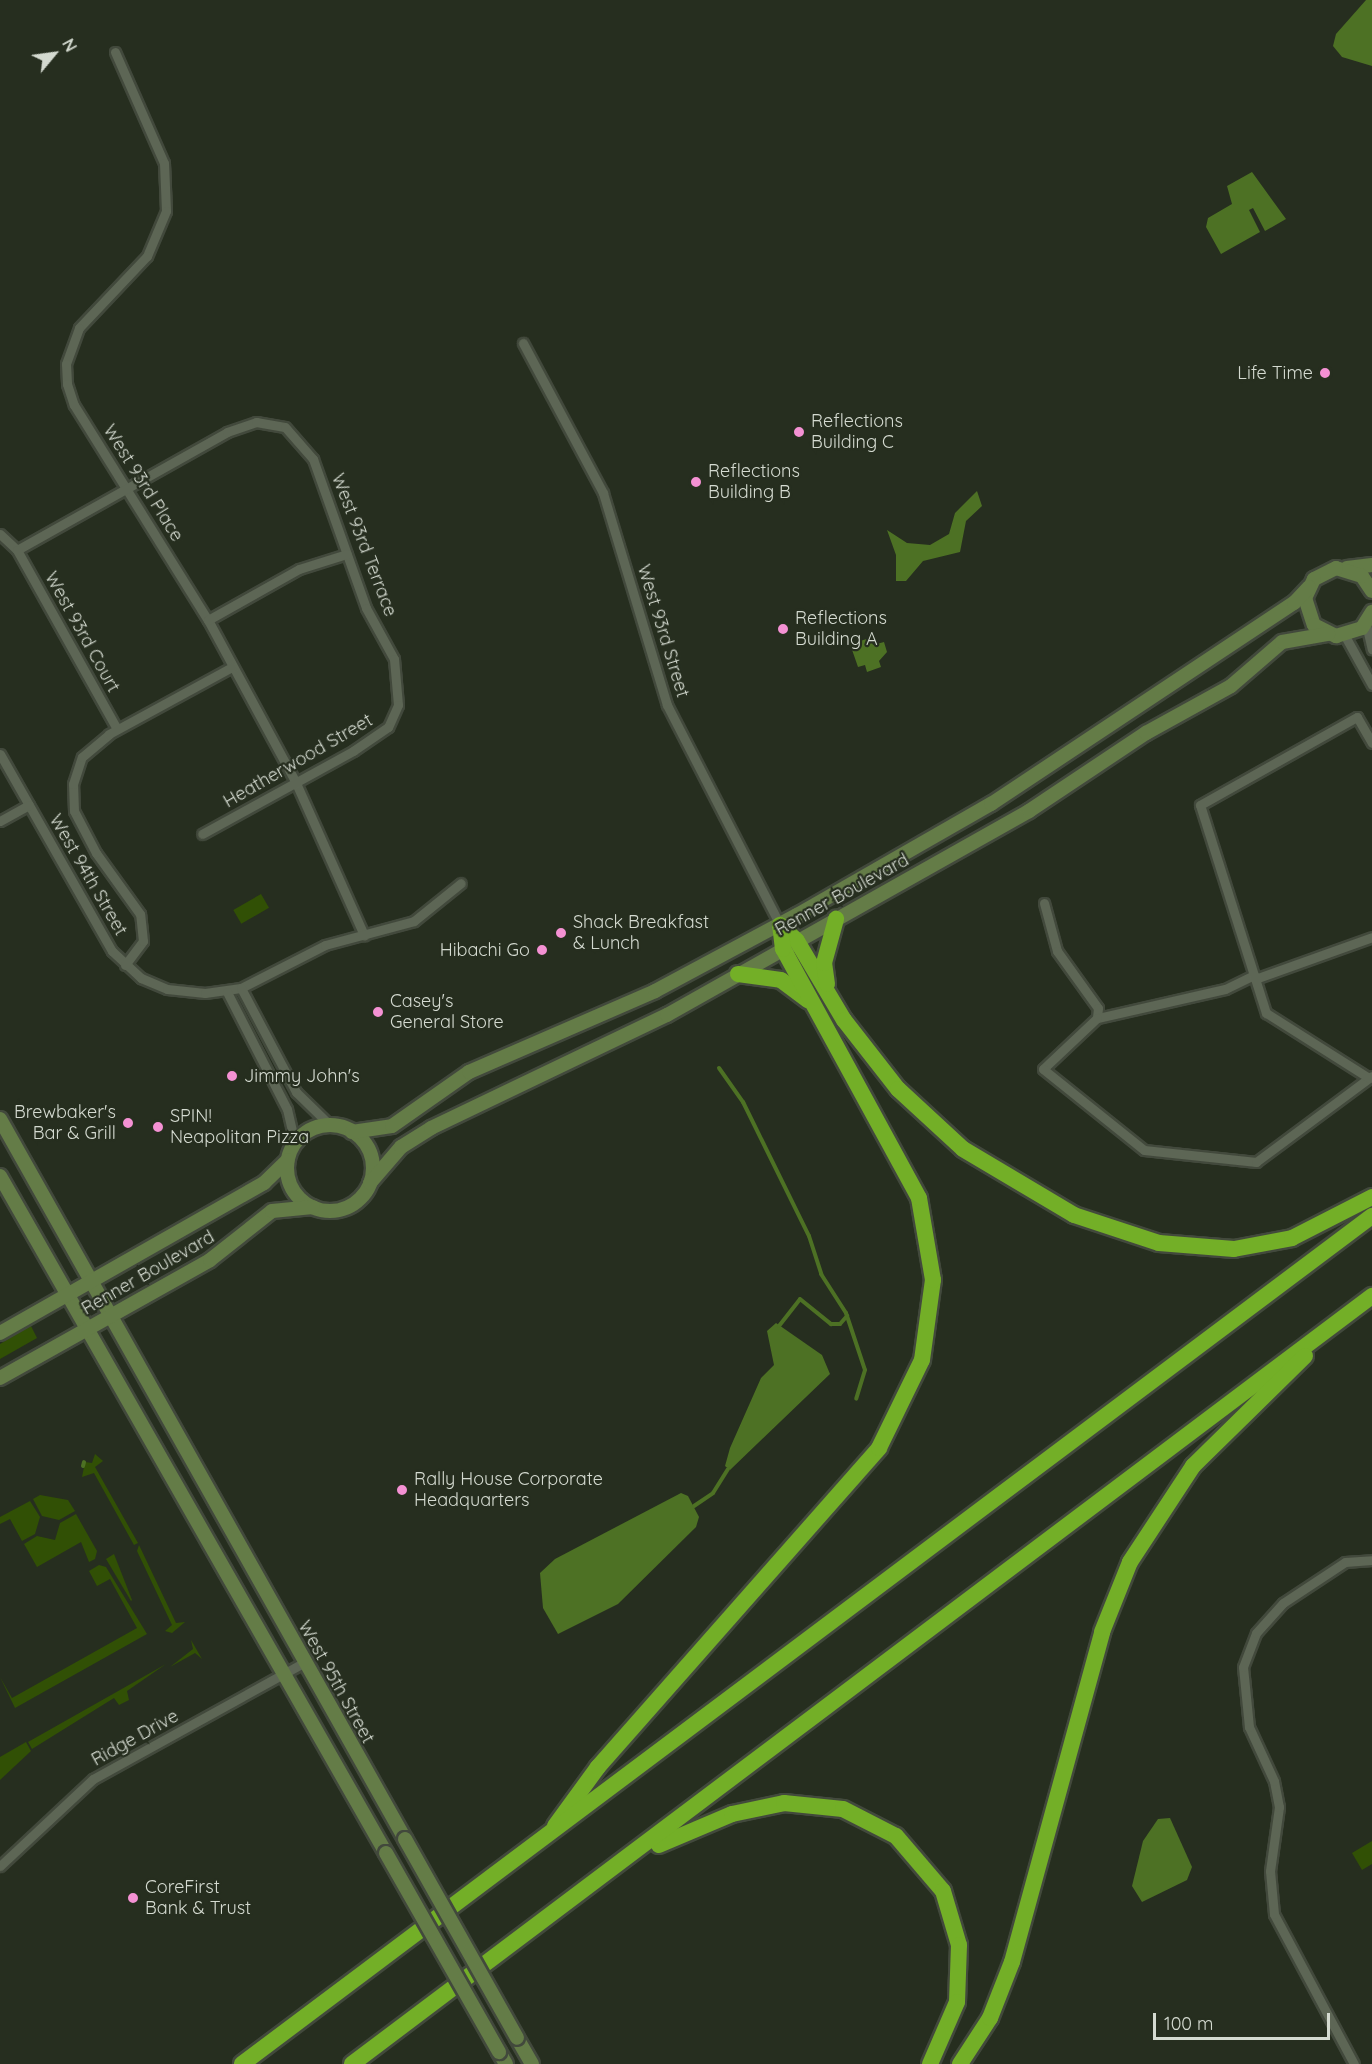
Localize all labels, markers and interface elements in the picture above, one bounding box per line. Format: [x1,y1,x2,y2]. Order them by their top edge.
north arrow [24,24,84,84]
text: N [58,35,81,55]
place label: Life Time [1237,362,1313,384]
marker: Life Time [1318,366,1332,380]
place label: Reflections Building C [811,411,903,454]
street label: West 93rd Place [98,421,188,545]
marker: Reflections Building C [792,425,806,439]
place label: Reflections Building B [708,461,800,504]
street label: West 93rd Terrace [327,470,401,620]
marker: Reflections Building B [689,475,703,489]
street label: West 93rd Street [633,562,693,700]
street label: West 93rd Court [40,568,124,696]
place label: Reflections Building A [795,608,887,650]
marker: Reflections Building A [776,622,790,636]
street label: Heatherwood Street [220,709,376,813]
street label: West 94th Street [44,810,132,940]
street label: Renner Boulevard [771,849,913,941]
place label: Shack Breakfast & Lunch [573,912,709,954]
marker: Shack Breakfast & Lunch [554,926,568,940]
place label: Hibachi Go [440,939,530,961]
marker: Hibachi Go [535,943,549,957]
place label: Casey's General Store [390,991,504,1034]
marker: Casey's General Store [371,1005,385,1019]
place label: Jimmy John's [244,1065,360,1087]
marker: Jimmy John's [225,1069,239,1083]
place label: Brewbaker's Bar & Grill [14,1102,116,1144]
place label: SPIN! Neapolitan Pizza [170,1106,309,1148]
marker: Brewbaker's Bar & Grill [121,1116,135,1130]
marker: SPIN! Neapolitan Pizza [151,1120,165,1134]
street label: Renner Boulevard [78,1226,218,1320]
place label: Rally House Corporate Headquarters [414,1469,603,1512]
marker: Rally House Corporate Headquarters [395,1483,409,1497]
street label: West 95th Street [293,1617,379,1747]
street label: Ridge Drive [88,1705,182,1771]
place label: CoreFirst Bank & Trust [145,1877,251,1920]
marker: CoreFirst Bank & Trust [126,1891,140,1905]
scale bar [1156,2001,1333,2039]
text: 100 m [1164,2012,1213,2035]

